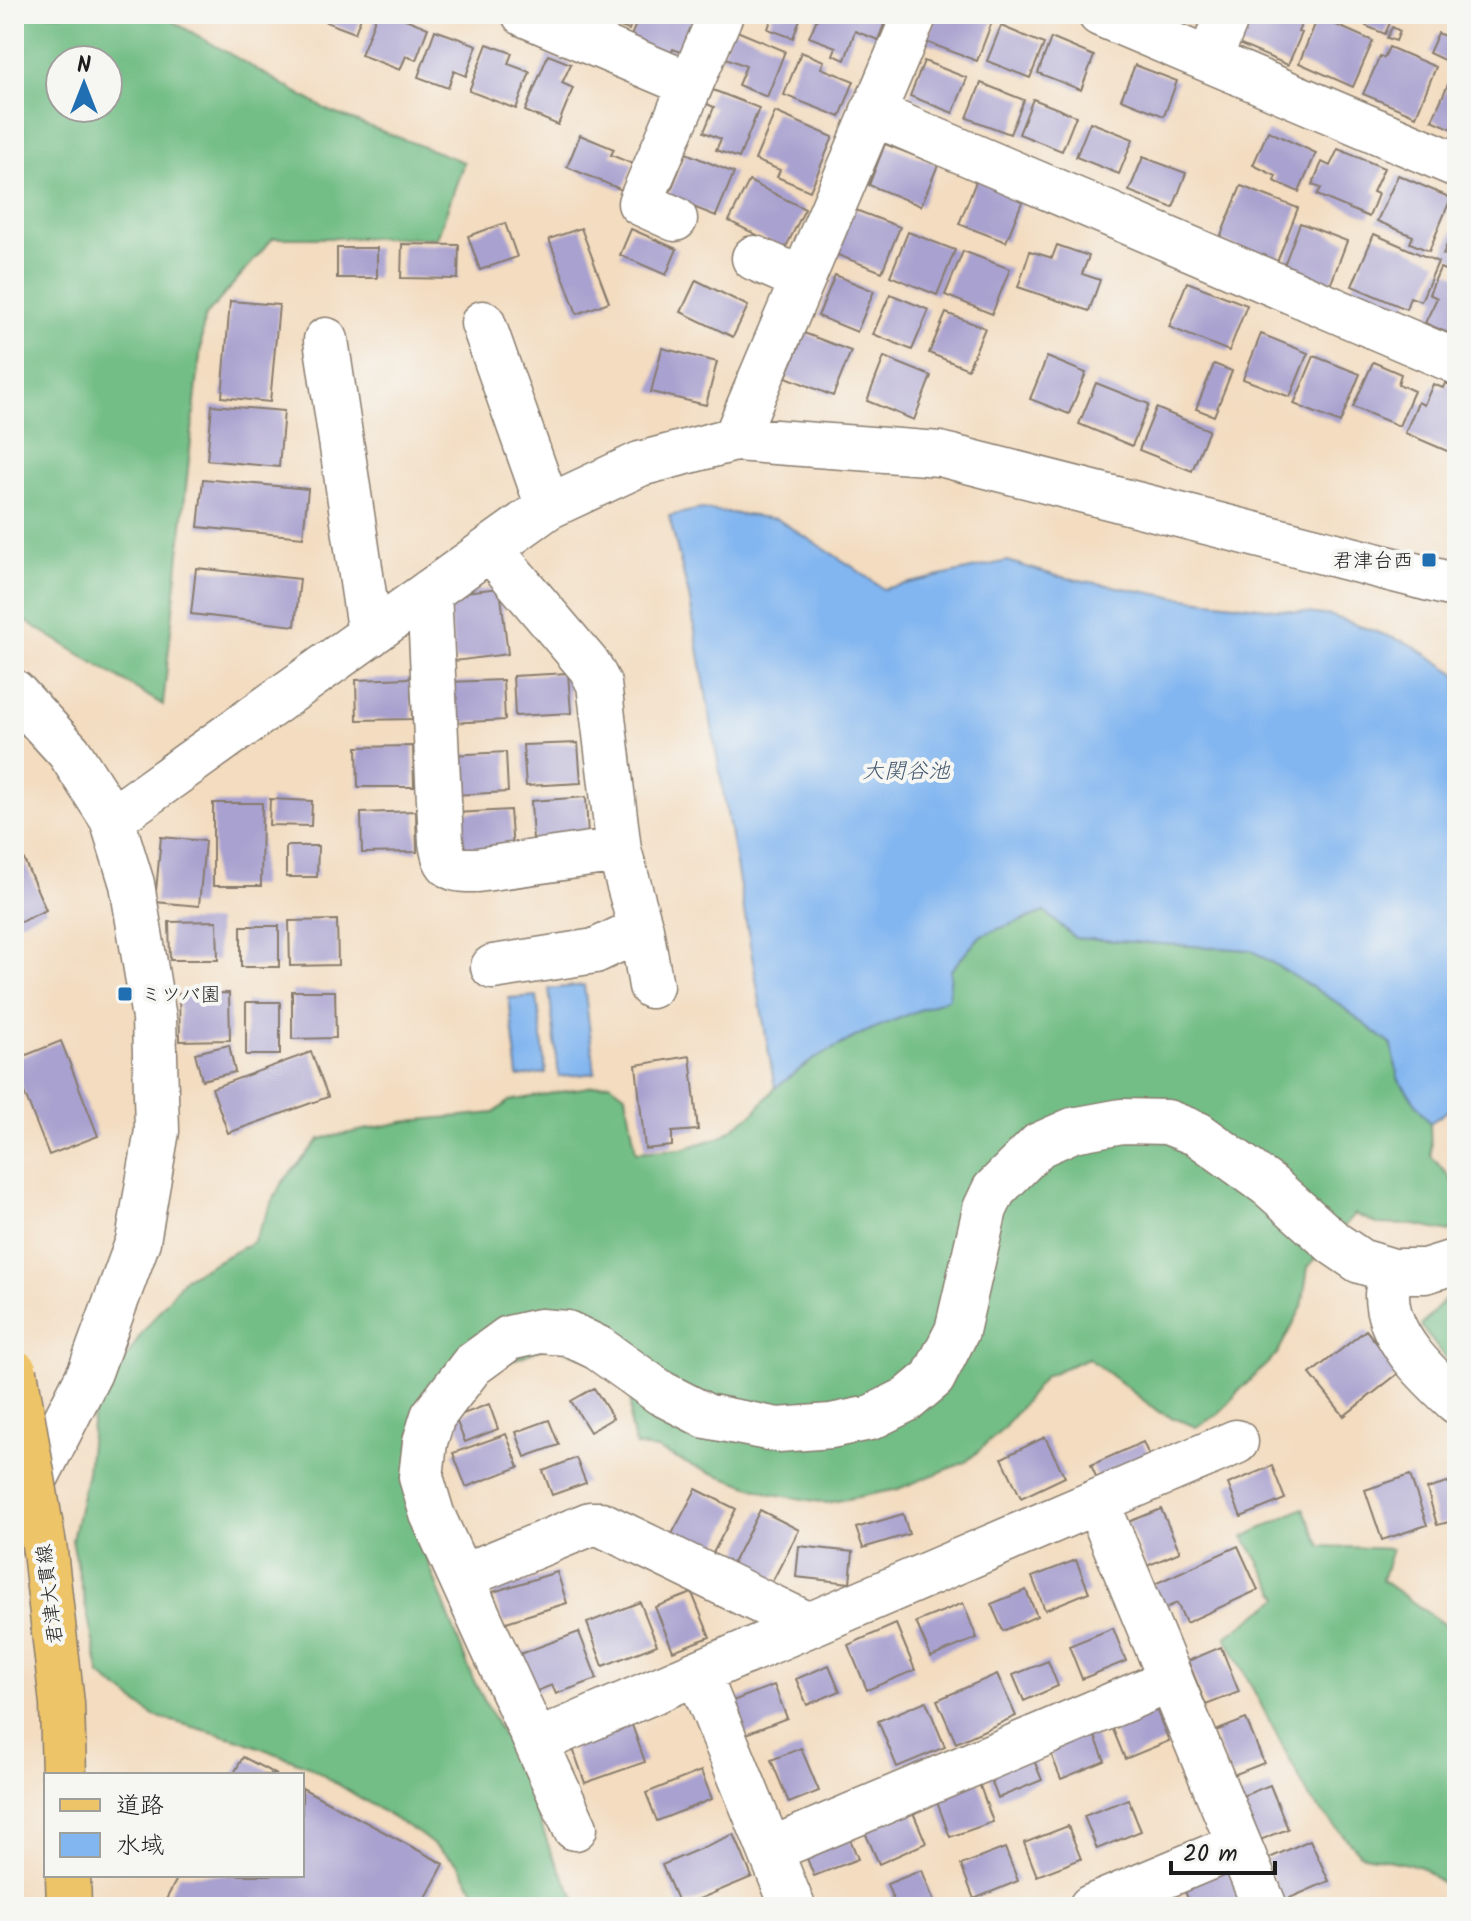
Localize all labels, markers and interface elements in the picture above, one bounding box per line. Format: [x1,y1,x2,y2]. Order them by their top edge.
north arrow [44,44,124,124]
text: N [77,49,91,84]
place label: 君津台西 [1333,546,1413,578]
marker: 君津台西 [1420,551,1438,569]
water label: 大関谷池 [862,755,951,790]
place label: ミツバ園 [141,980,221,1012]
marker: ミツバ園 [116,985,134,1003]
street label: 君津大貫線 [29,1542,73,1645]
legend [44,1773,304,1877]
text: 道路 [116,1787,164,1826]
scale bar [1171,1825,1275,1875]
text: 水域 [116,1827,164,1866]
text: 20 m [1183,1835,1238,1874]

